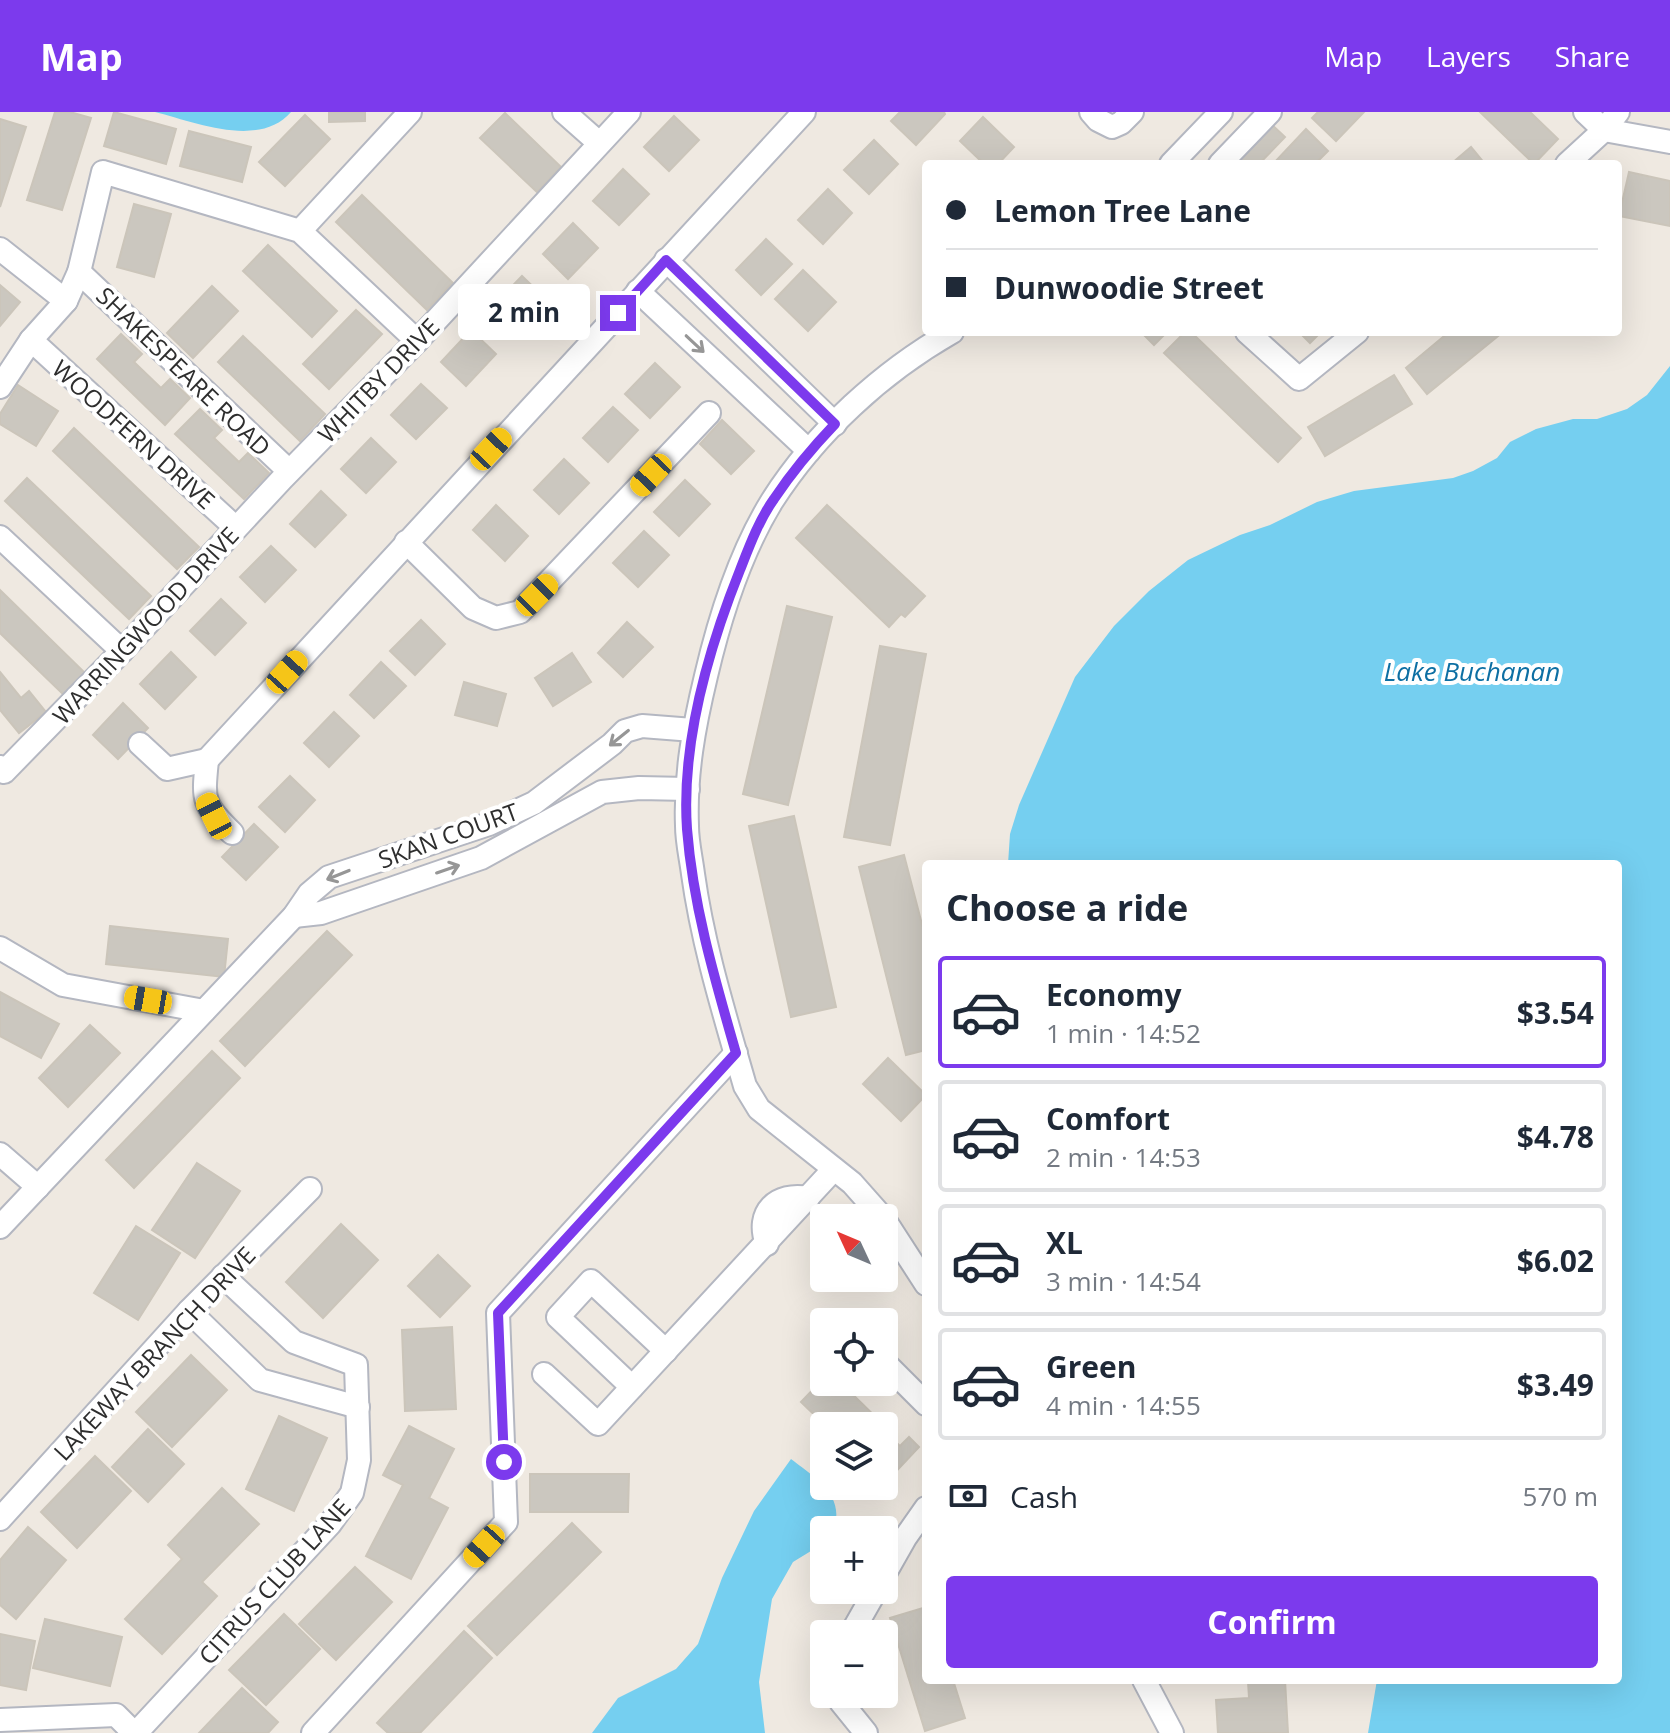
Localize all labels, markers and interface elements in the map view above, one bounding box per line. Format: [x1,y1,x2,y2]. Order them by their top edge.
text: Map [40,30,123,82]
text: Map [1324,37,1382,75]
text: Layers [1426,37,1511,75]
text: Share [1555,37,1630,75]
text: Lemon Tree Lane [994,190,1251,231]
text: Dunwoodie Street [994,267,1264,308]
street label: SHAKESPEARE ROAD [90,279,278,463]
callout: 2 min [458,285,590,341]
text: 2 min [488,294,560,330]
route end [600,295,636,331]
street label: WHITBY DRIVE [310,310,446,450]
one-way arrow [685,335,705,354]
street label: WOODFERN DRIVE [46,352,222,516]
car [466,423,516,475]
car [626,449,676,501]
street label: WARRINGWOOD DRIVE [45,519,245,731]
car [512,570,562,620]
car [262,646,312,698]
water label: Lake Buchanan [1384,653,1560,689]
one-way arrow [609,730,630,747]
car [192,789,236,843]
street label: SKAN COURT [373,794,523,876]
one-way arrow [435,861,460,875]
one-way arrow [326,868,351,883]
text: Choose a ride [946,883,1188,932]
text: Economy [1046,974,1182,1015]
icon: car [950,976,1022,1048]
car [122,984,174,1016]
text: $3.54 [1517,992,1594,1033]
text: 1 min · 14:52 [1046,1015,1201,1051]
text: Comfort [1046,1098,1170,1139]
icon: car [950,1100,1022,1172]
text: $4.78 [1517,1116,1594,1157]
text: 2 min · 14:53 [1046,1139,1201,1175]
north arrow [810,1204,898,1292]
map controls [810,1204,898,1708]
text: XL [1046,1222,1083,1263]
icon: car [950,1224,1022,1296]
street label: LAKEWAY BRANCH DRIVE [46,1239,262,1467]
text: $6.02 [1517,1240,1594,1281]
text: 3 min · 14:54 [1046,1263,1201,1299]
button: locate [810,1308,898,1396]
text: Green [1046,1346,1137,1387]
icon: car [950,1348,1022,1420]
text: $3.49 [1517,1364,1594,1405]
text: 4 min · 14:55 [1046,1387,1201,1423]
button: layers [810,1412,898,1500]
route start [486,1444,522,1480]
icon: cash [946,1474,990,1518]
text: Cash [1010,1476,1078,1517]
text: 570 m [1523,1478,1598,1514]
street label: CITRUS CLUB LANE [191,1491,357,1671]
button: + [810,1516,898,1604]
car [459,1520,509,1572]
button: Confirm [946,1576,1598,1668]
button: − [810,1620,898,1708]

